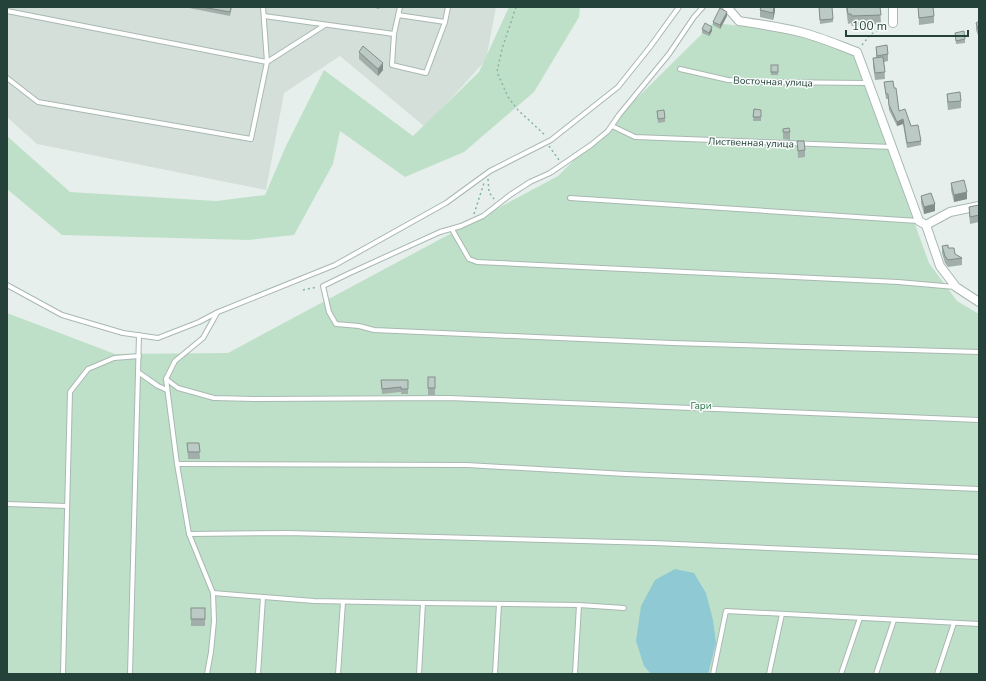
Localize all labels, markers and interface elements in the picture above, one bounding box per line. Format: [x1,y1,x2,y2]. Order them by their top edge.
scale bar [846,12,968,38]
text: 100 m [852,18,887,34]
street label: Восточная улица [733,74,813,90]
street label: Лиственная улица [708,134,794,152]
park label: Гари [690,399,712,413]

